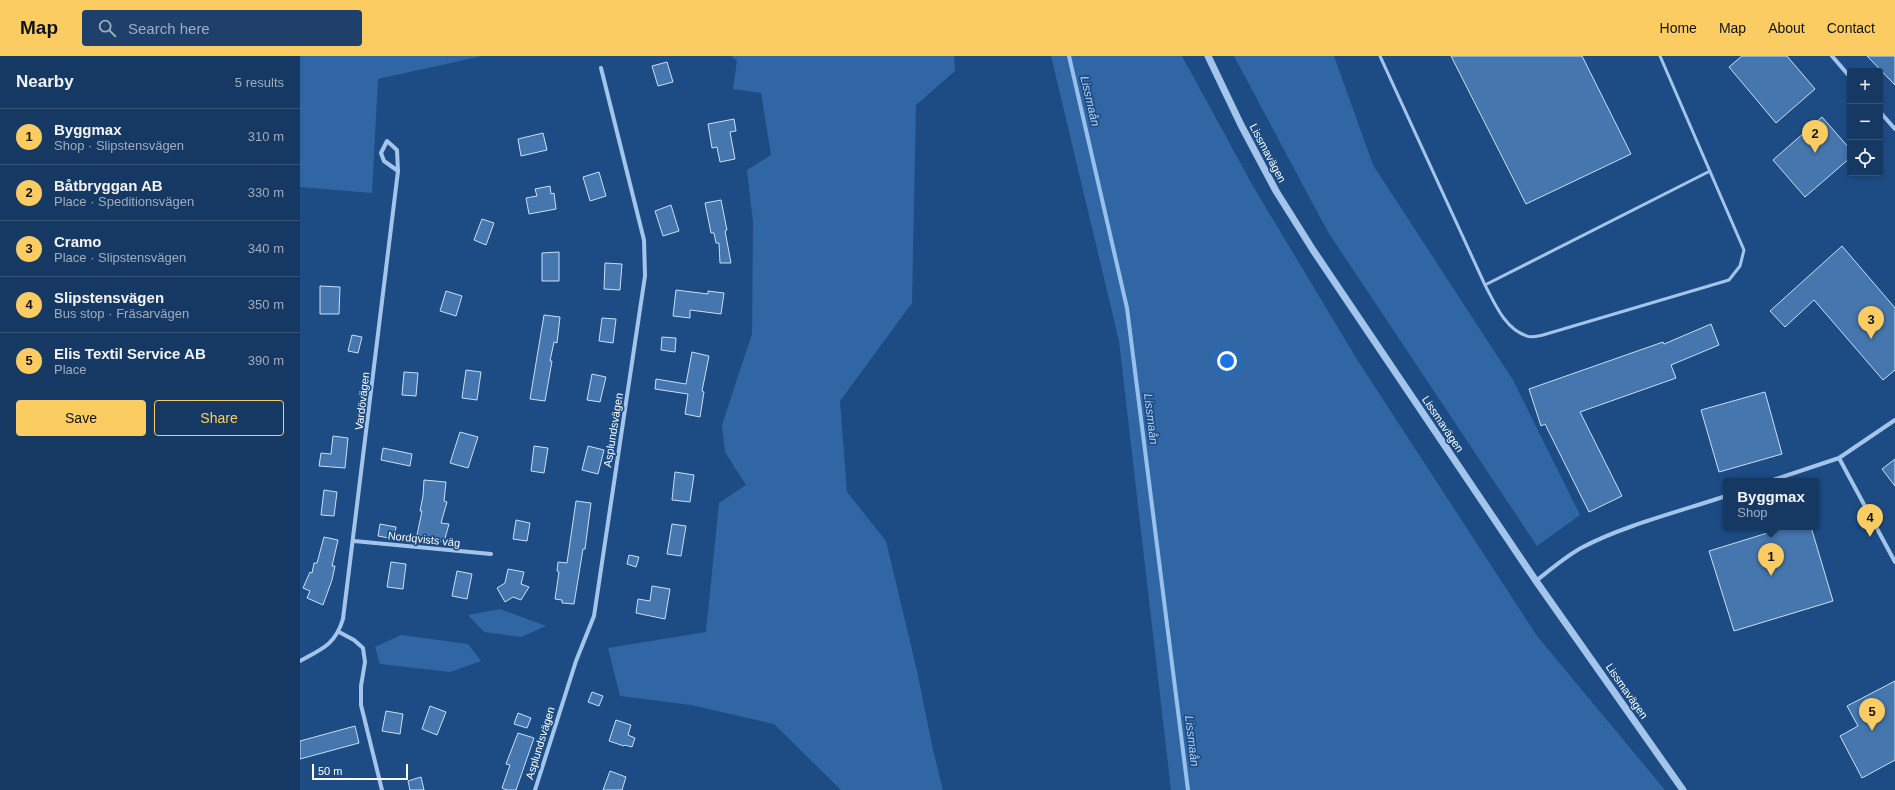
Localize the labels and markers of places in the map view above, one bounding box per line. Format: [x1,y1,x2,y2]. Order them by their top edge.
pin: 2 [1802,120,1828,153]
pin: 3 [1858,306,1884,339]
pin: 4 [1857,504,1883,537]
pin: 1 [1758,543,1784,576]
pin: 5 [1859,698,1885,731]

